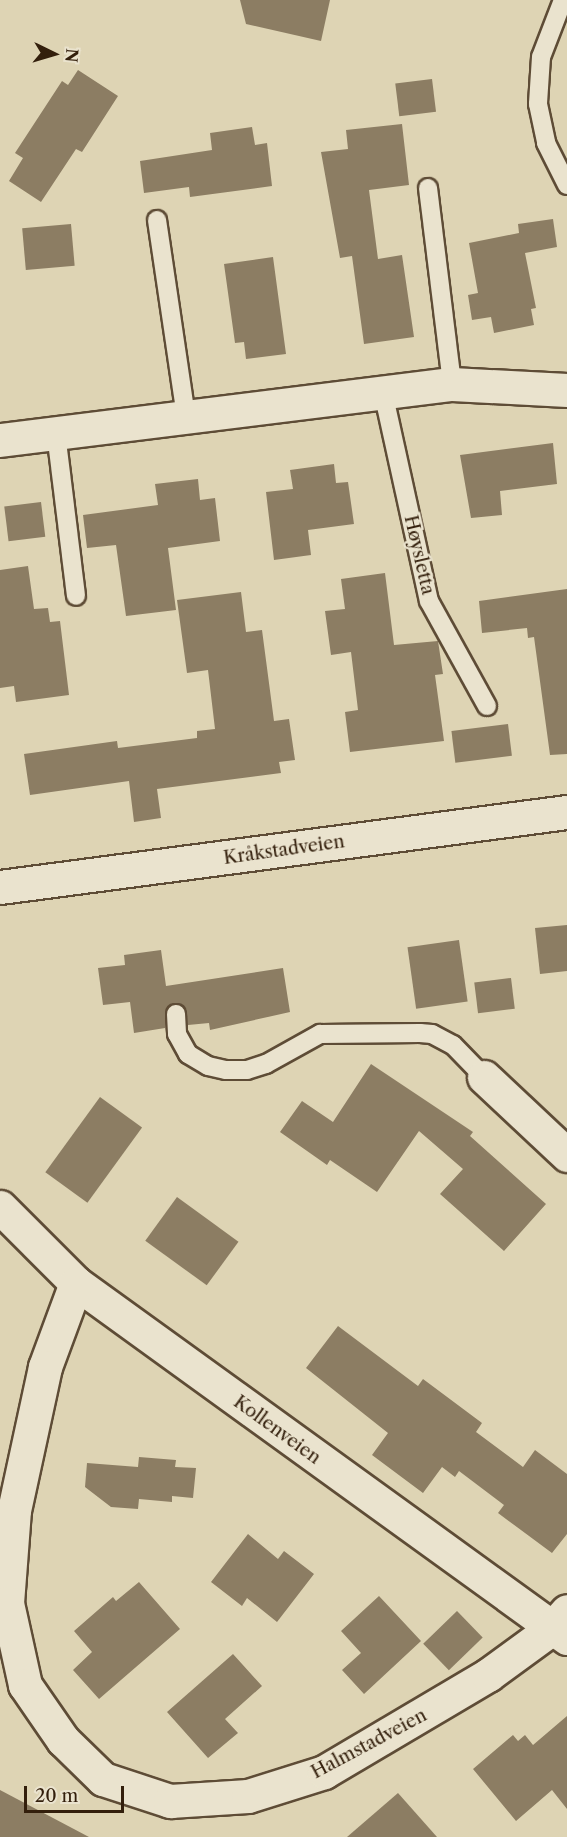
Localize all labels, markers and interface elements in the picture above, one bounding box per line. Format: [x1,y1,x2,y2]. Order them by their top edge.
north arrow [24,24,84,84]
text: N [61,48,82,63]
street label: Høysletta [399,513,439,597]
street label: Kråkstadveien [222,831,346,869]
street label: Kollenveien [229,1391,325,1469]
street label: Halmstadveien [308,1705,430,1783]
scale bar [27,1774,128,1812]
text: 20 m [35,1785,78,1807]

